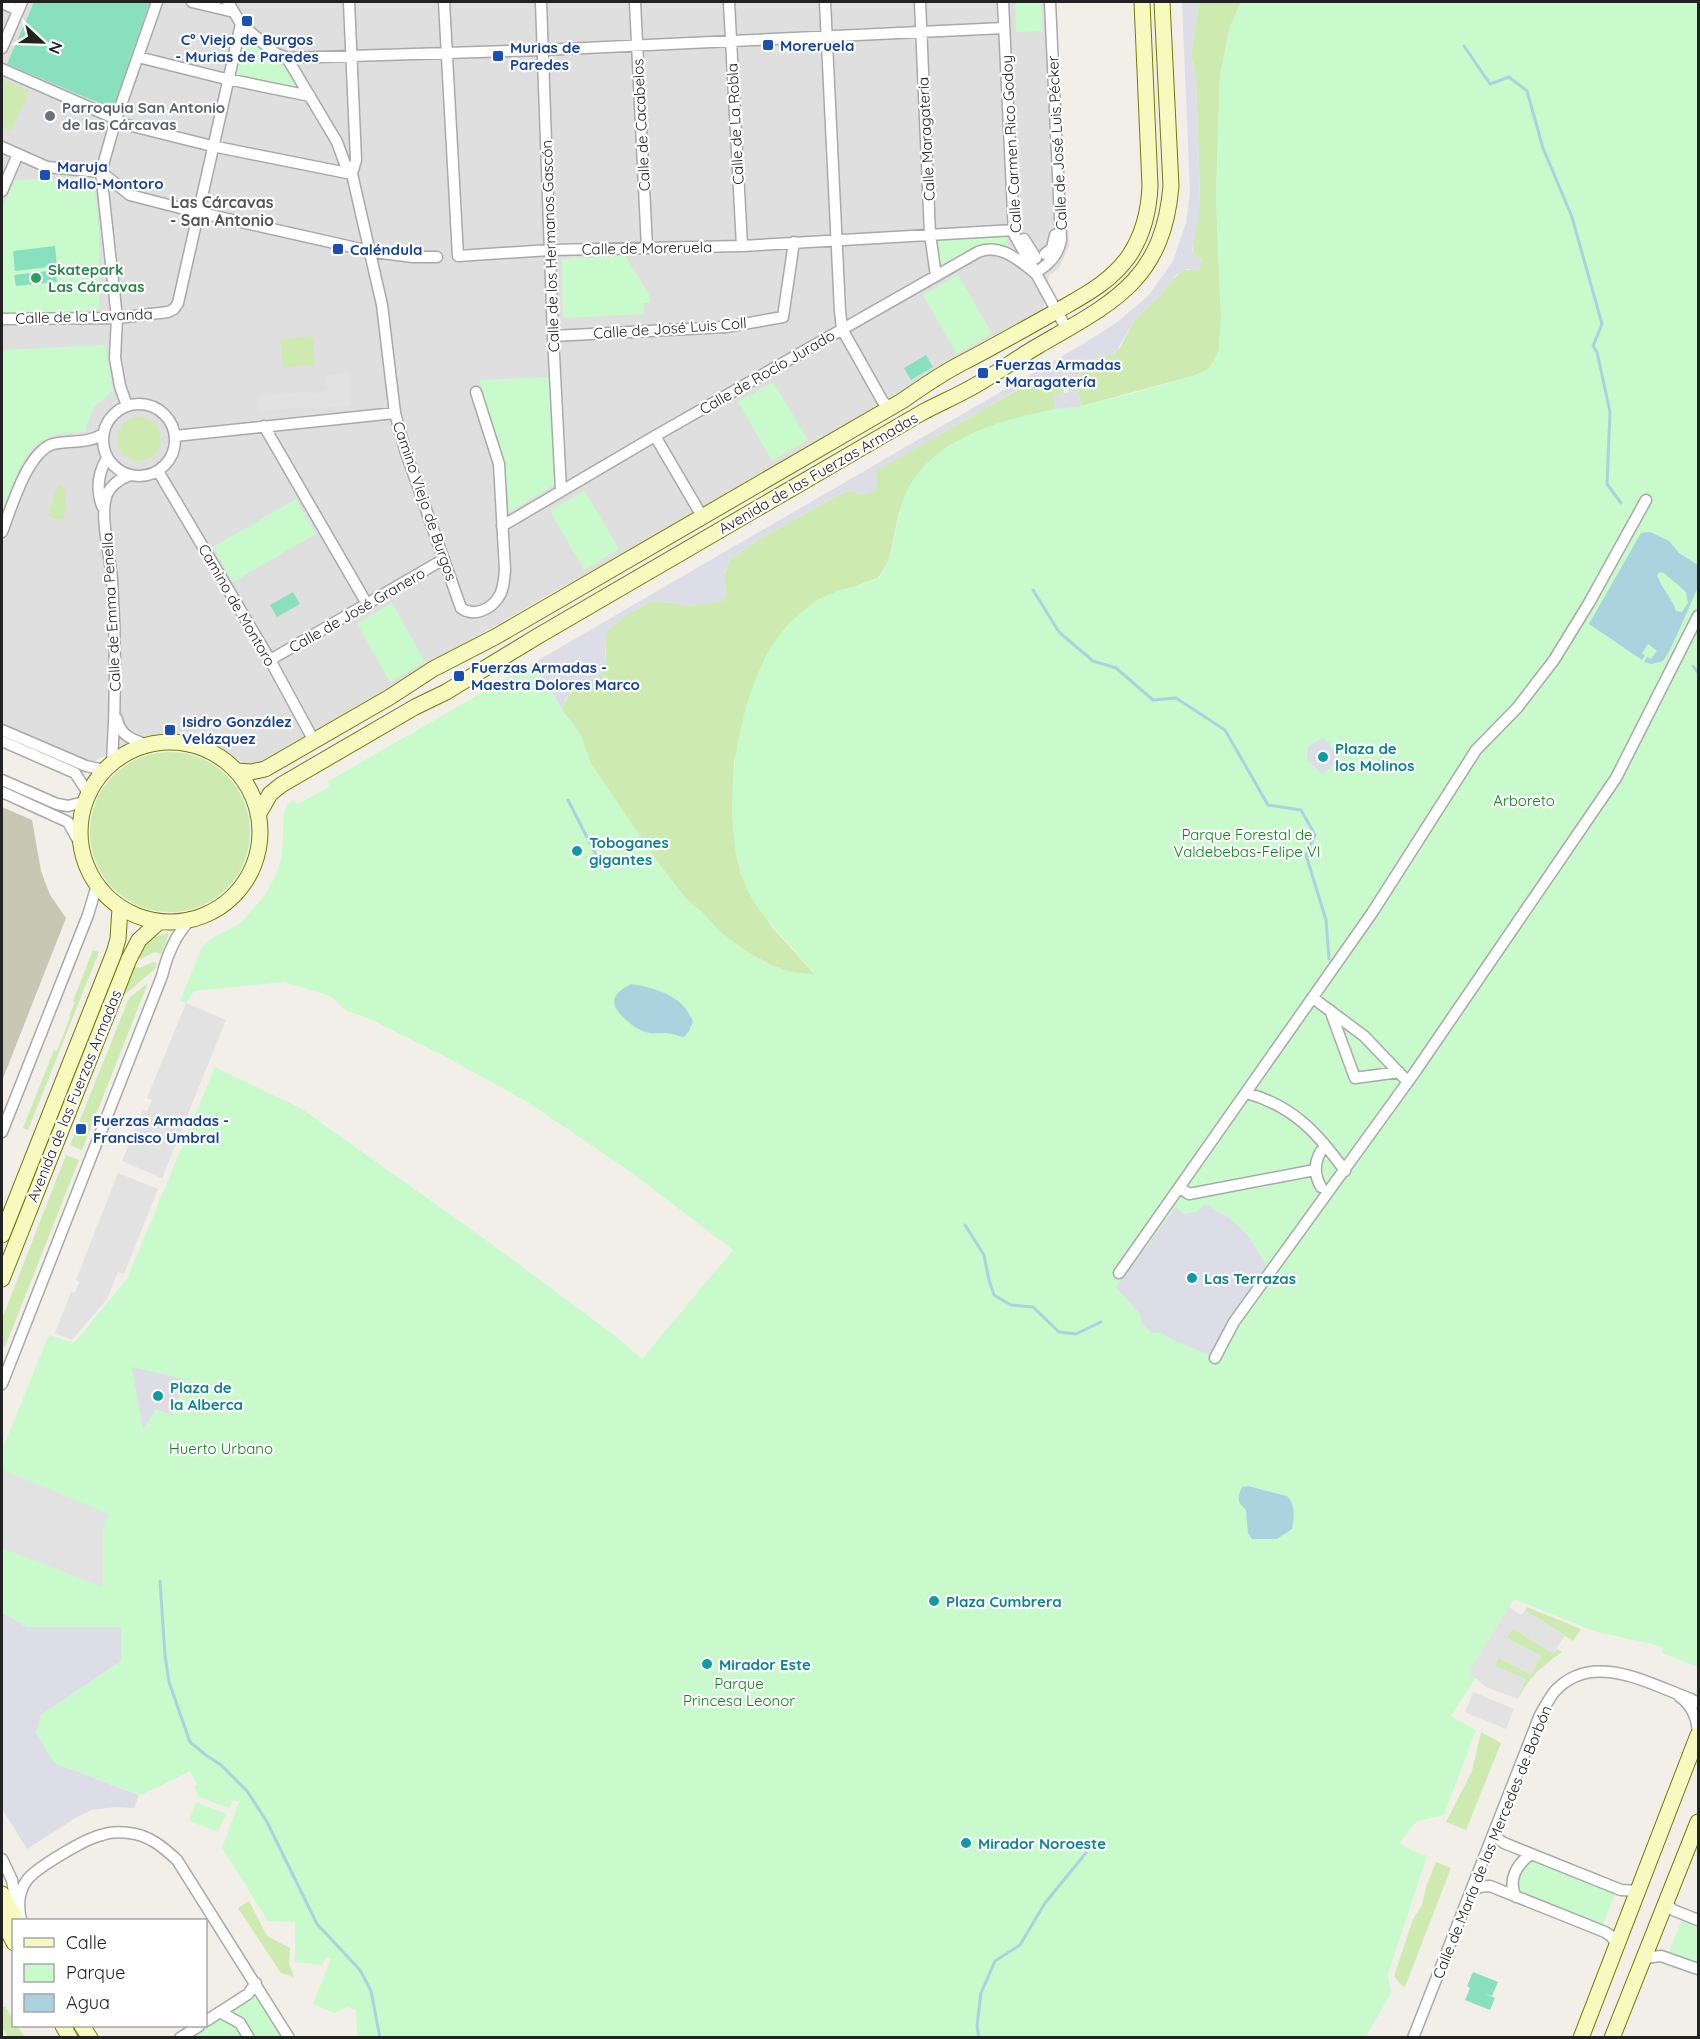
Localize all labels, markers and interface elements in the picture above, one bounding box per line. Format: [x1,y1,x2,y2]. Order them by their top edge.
north arrow [12,12,72,72]
marker: Cº Viejo de Burgos - Murias de Paredes [240,14,254,28]
place label: Cº Viejo de Burgos - Murias de Paredes [175,30,319,66]
place label: Moreruela [780,36,854,55]
text: N [44,38,67,57]
place label: Murias de Paredes [510,38,580,74]
marker: Moreruela [761,38,775,52]
marker: Murias de Paredes [491,49,505,63]
street label: Calle Carmen Rico Godoy [997,55,1025,233]
street label: Calle de José Luis Pécker [1043,55,1071,231]
street label: Calle de Cacabelos [628,58,654,192]
street label: Calle de La Robla [722,63,748,185]
street label: Calle Maragatería [913,76,939,202]
place label: Parroquia San Antonio de las Cárcavas [62,98,225,134]
marker: Parroquia San Antonio de las Cárcavas [43,109,57,123]
street label: Calle de los Hermanos Gascón [537,140,563,352]
place label: Maruja Mallo-Montoro [57,157,164,193]
marker: Maruja Mallo-Montoro [38,168,52,182]
district label: Las Cárcavas - San Antonio [170,192,274,230]
street label: Calle de Moreruela [582,237,712,259]
place label: Caléndula [350,240,422,259]
marker: Caléndula [331,242,345,256]
place label: Skatepark Las Cárcavas [48,260,144,296]
marker: Skatepark Las Cárcavas [29,271,43,285]
street label: Calle de la Lavanda [15,304,153,328]
street label: Calle de José Luis Coll [593,313,747,343]
street label: Calle de Rocío Jurado [696,326,838,418]
place label: Fuerzas Armadas - Maragatería [995,355,1121,391]
marker: Fuerzas Armadas - Maragatería [976,366,990,380]
street label: Avenida de las Fuerzas Armadas [715,408,921,538]
street label: Camino Viejo de Burgos [389,419,461,583]
street label: Calle de Emma Penella [97,532,125,692]
street label: Camino de Montoro [194,541,280,669]
street label: Calle de José Granero [286,563,428,657]
place label: Fuerzas Armadas - Maestra Dolores Marco [471,658,640,694]
marker: Fuerzas Armadas - Maestra Dolores Marco [452,669,466,683]
place label: Isidro González Velázquez [182,712,292,748]
marker: Isidro González Velázquez [163,723,177,737]
place label: Plaza de los Molinos [1335,739,1414,775]
marker: Plaza de los Molinos [1316,750,1330,764]
park label: Arboreto [1493,791,1555,810]
park label: Parque Forestal de Valdebebas-Felipe VI [1173,825,1321,861]
place label: Toboganes gigantes [589,833,669,869]
marker: Toboganes gigantes [570,844,584,858]
street label: Avenida de las Fuerzas Armadas [23,987,125,1205]
place label: Fuerzas Armadas - Francisco Umbral [93,1111,229,1147]
marker: Fuerzas Armadas - Francisco Umbral [74,1122,88,1136]
place label: Las Terrazas [1204,1269,1296,1288]
marker: Las Terrazas [1185,1271,1199,1285]
place label: Plaza de la Alberca [170,1378,243,1414]
marker: Plaza de la Alberca [151,1389,165,1403]
park label: Huerto Urbano [169,1439,273,1458]
place label: Plaza Cumbrera [946,1592,1062,1611]
marker: Plaza Cumbrera [927,1594,941,1608]
place label: Mirador Este [719,1655,811,1674]
marker: Mirador Este [700,1657,714,1671]
park label: Parque Princesa Leonor [683,1674,795,1710]
street label: Calle de María de las Mercedes de Borbón [1428,1703,1556,1981]
place label: Mirador Noroeste [978,1834,1106,1853]
marker: Mirador Noroeste [959,1836,973,1850]
legend [12,1919,207,2027]
text: Calle [66,1931,107,1954]
text: Parque [66,1961,125,1984]
text: Agua [66,1991,110,2014]

